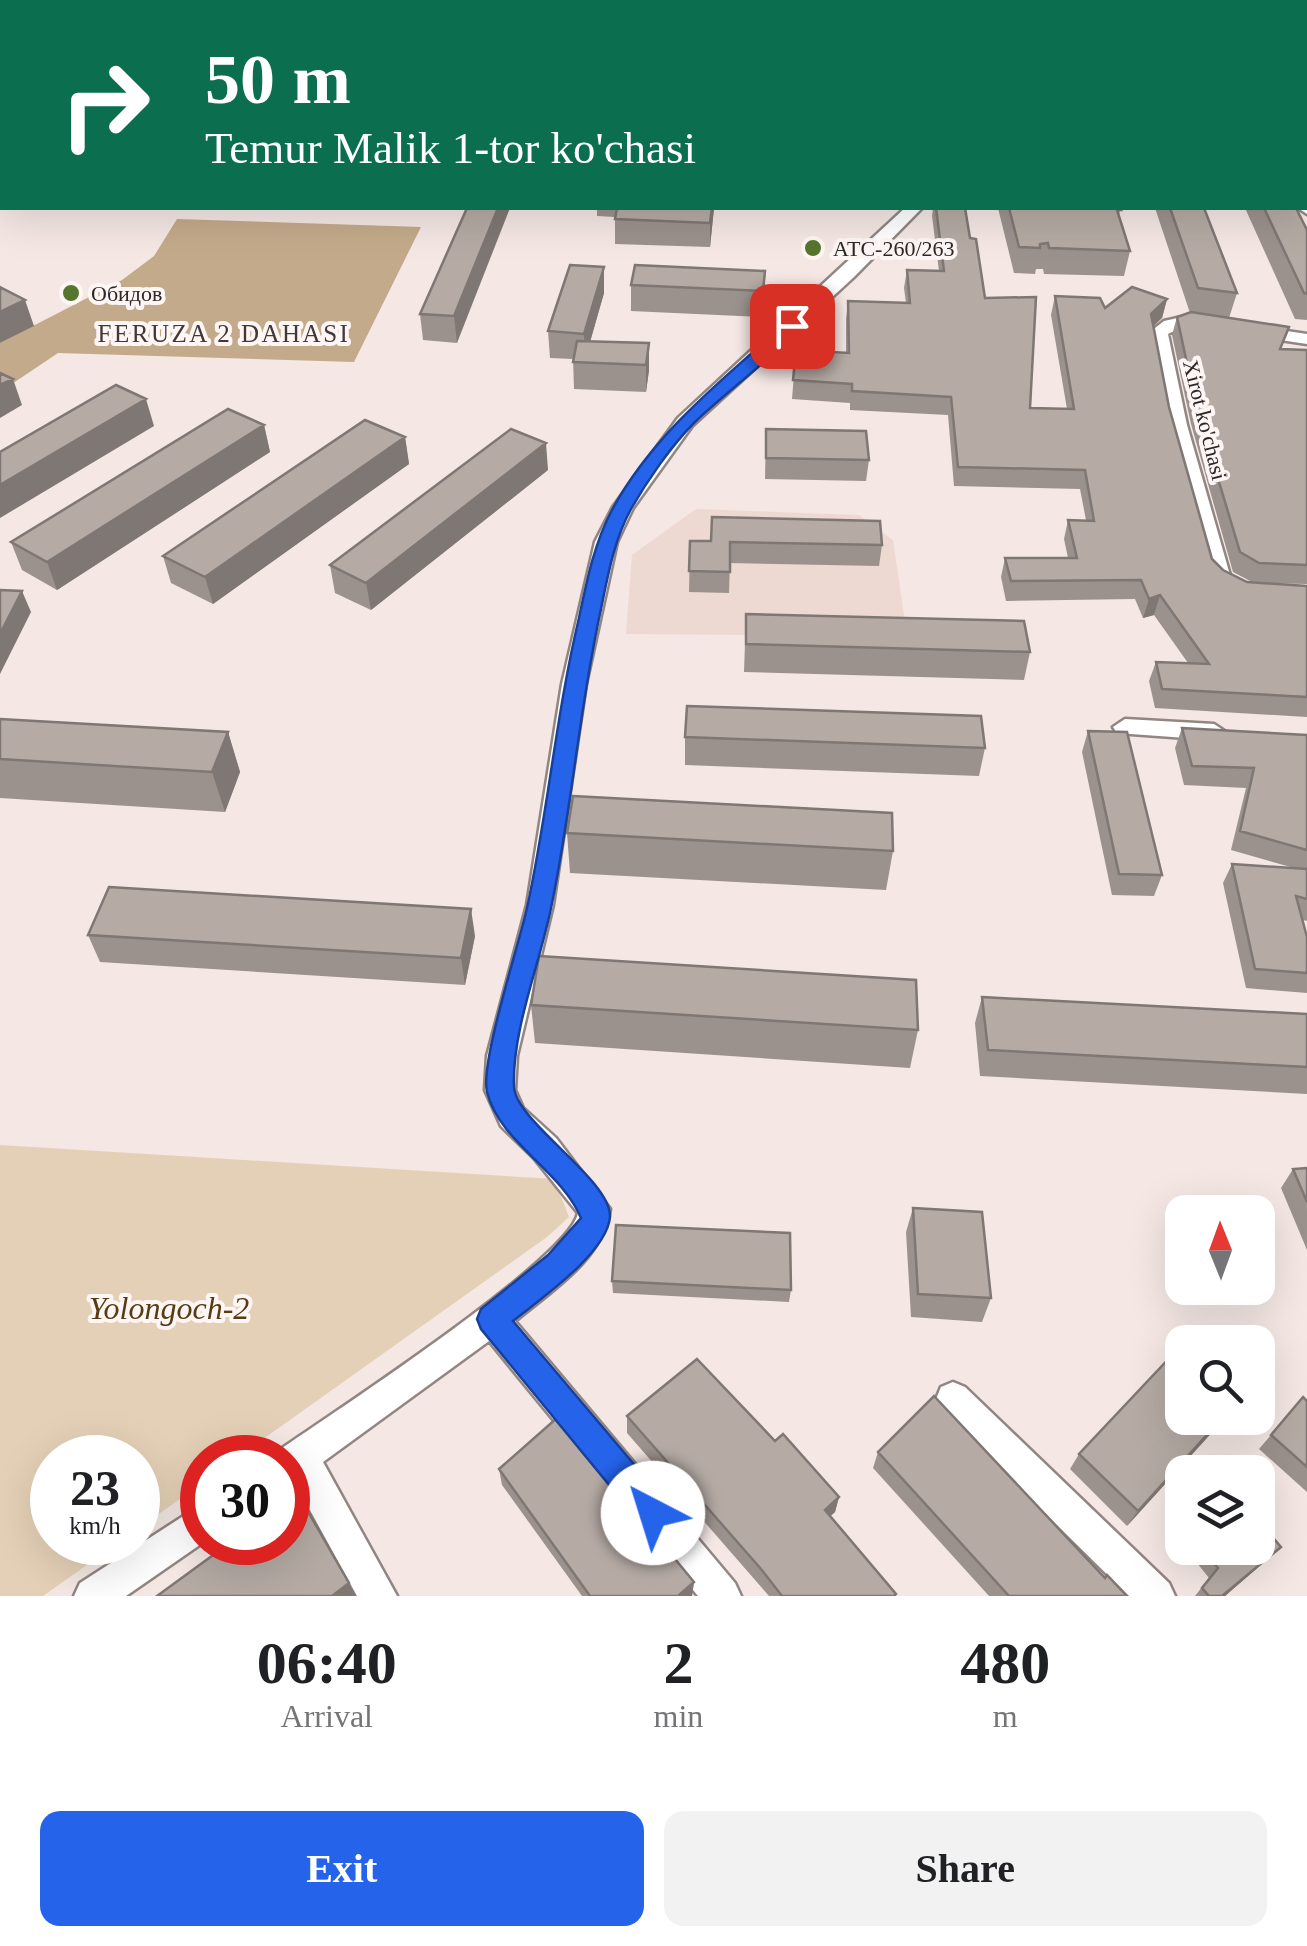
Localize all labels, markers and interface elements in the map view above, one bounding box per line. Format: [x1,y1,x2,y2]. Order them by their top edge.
icon: right [40,40,170,170]
text: 50 m [205,41,351,118]
text: Temur Malik 1-tor ko'chasi [205,123,696,173]
place label: АТС-260/263 [833,236,955,261]
marker: АТС-260/263 [802,237,824,259]
place label: Обидов [91,281,162,306]
marker: Обидов [60,282,82,304]
pin [750,284,835,369]
icon: arrive [765,299,820,354]
district label: FERUZA 2 DAHASI [98,320,350,347]
street label: Xirot ko'chasi [1178,357,1232,483]
north arrow [1165,1195,1275,1305]
map controls [1165,1195,1275,1565]
park label: Yolongoch-2 [89,1290,249,1326]
button: search [1165,1325,1275,1435]
speed limit sign: 30 [180,1435,310,1565]
button: layers [1165,1455,1275,1565]
text: 23 [70,1460,120,1516]
position arrow [601,1461,705,1565]
text: km/h [69,1512,121,1539]
text: 06:40 [257,1630,397,1696]
text: 2 [663,1630,693,1696]
text: 480 [960,1630,1050,1696]
text: Arrival [281,1698,373,1734]
text: min [654,1698,703,1734]
text: m [993,1698,1018,1734]
button: Exit [40,1811,644,1926]
button: Share [664,1811,1267,1926]

